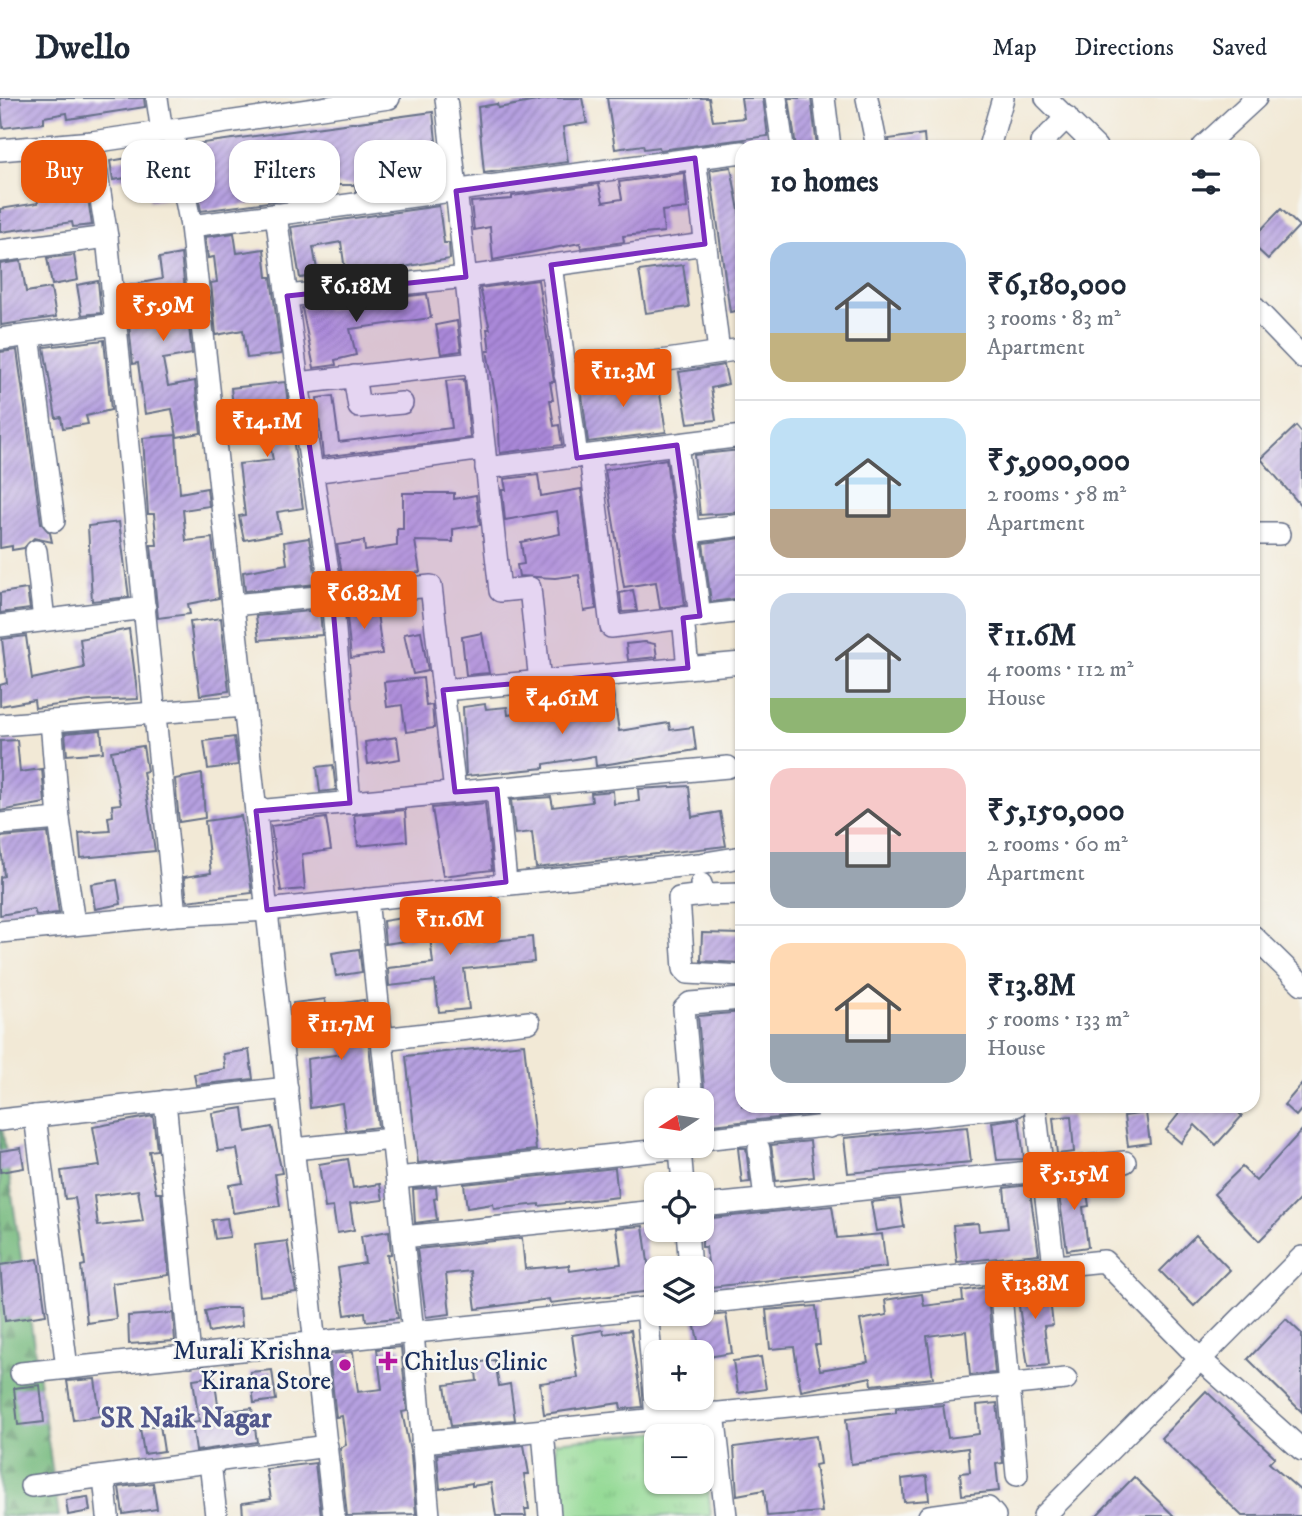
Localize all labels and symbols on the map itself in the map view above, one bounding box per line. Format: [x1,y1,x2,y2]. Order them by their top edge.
pin: ₹6.18M [299,264,413,324]
pin: ₹5.9M [114,284,212,343]
pin: ₹11.3M [566,350,680,409]
pin: ₹14.1M [210,400,324,459]
pin: ₹6.82M [307,572,421,631]
pin: ₹4.61M [505,676,619,736]
pin: ₹11.6M [393,898,507,957]
pin: ₹11.7M [284,1002,398,1062]
north arrow [644,1088,714,1158]
pin: ₹5.15M [1017,1152,1131,1212]
pin: ₹13.8M [978,1262,1092,1321]
place label: Murali Krishna Kirana Store [173,1335,331,1398]
place label: Chitlus Clinic [404,1346,548,1379]
marker: Chitlus Clinic [378,1351,398,1371]
marker: Murali Krishna Kirana Store [337,1357,353,1373]
district label: SR Naik Nagar [101,1401,272,1436]

